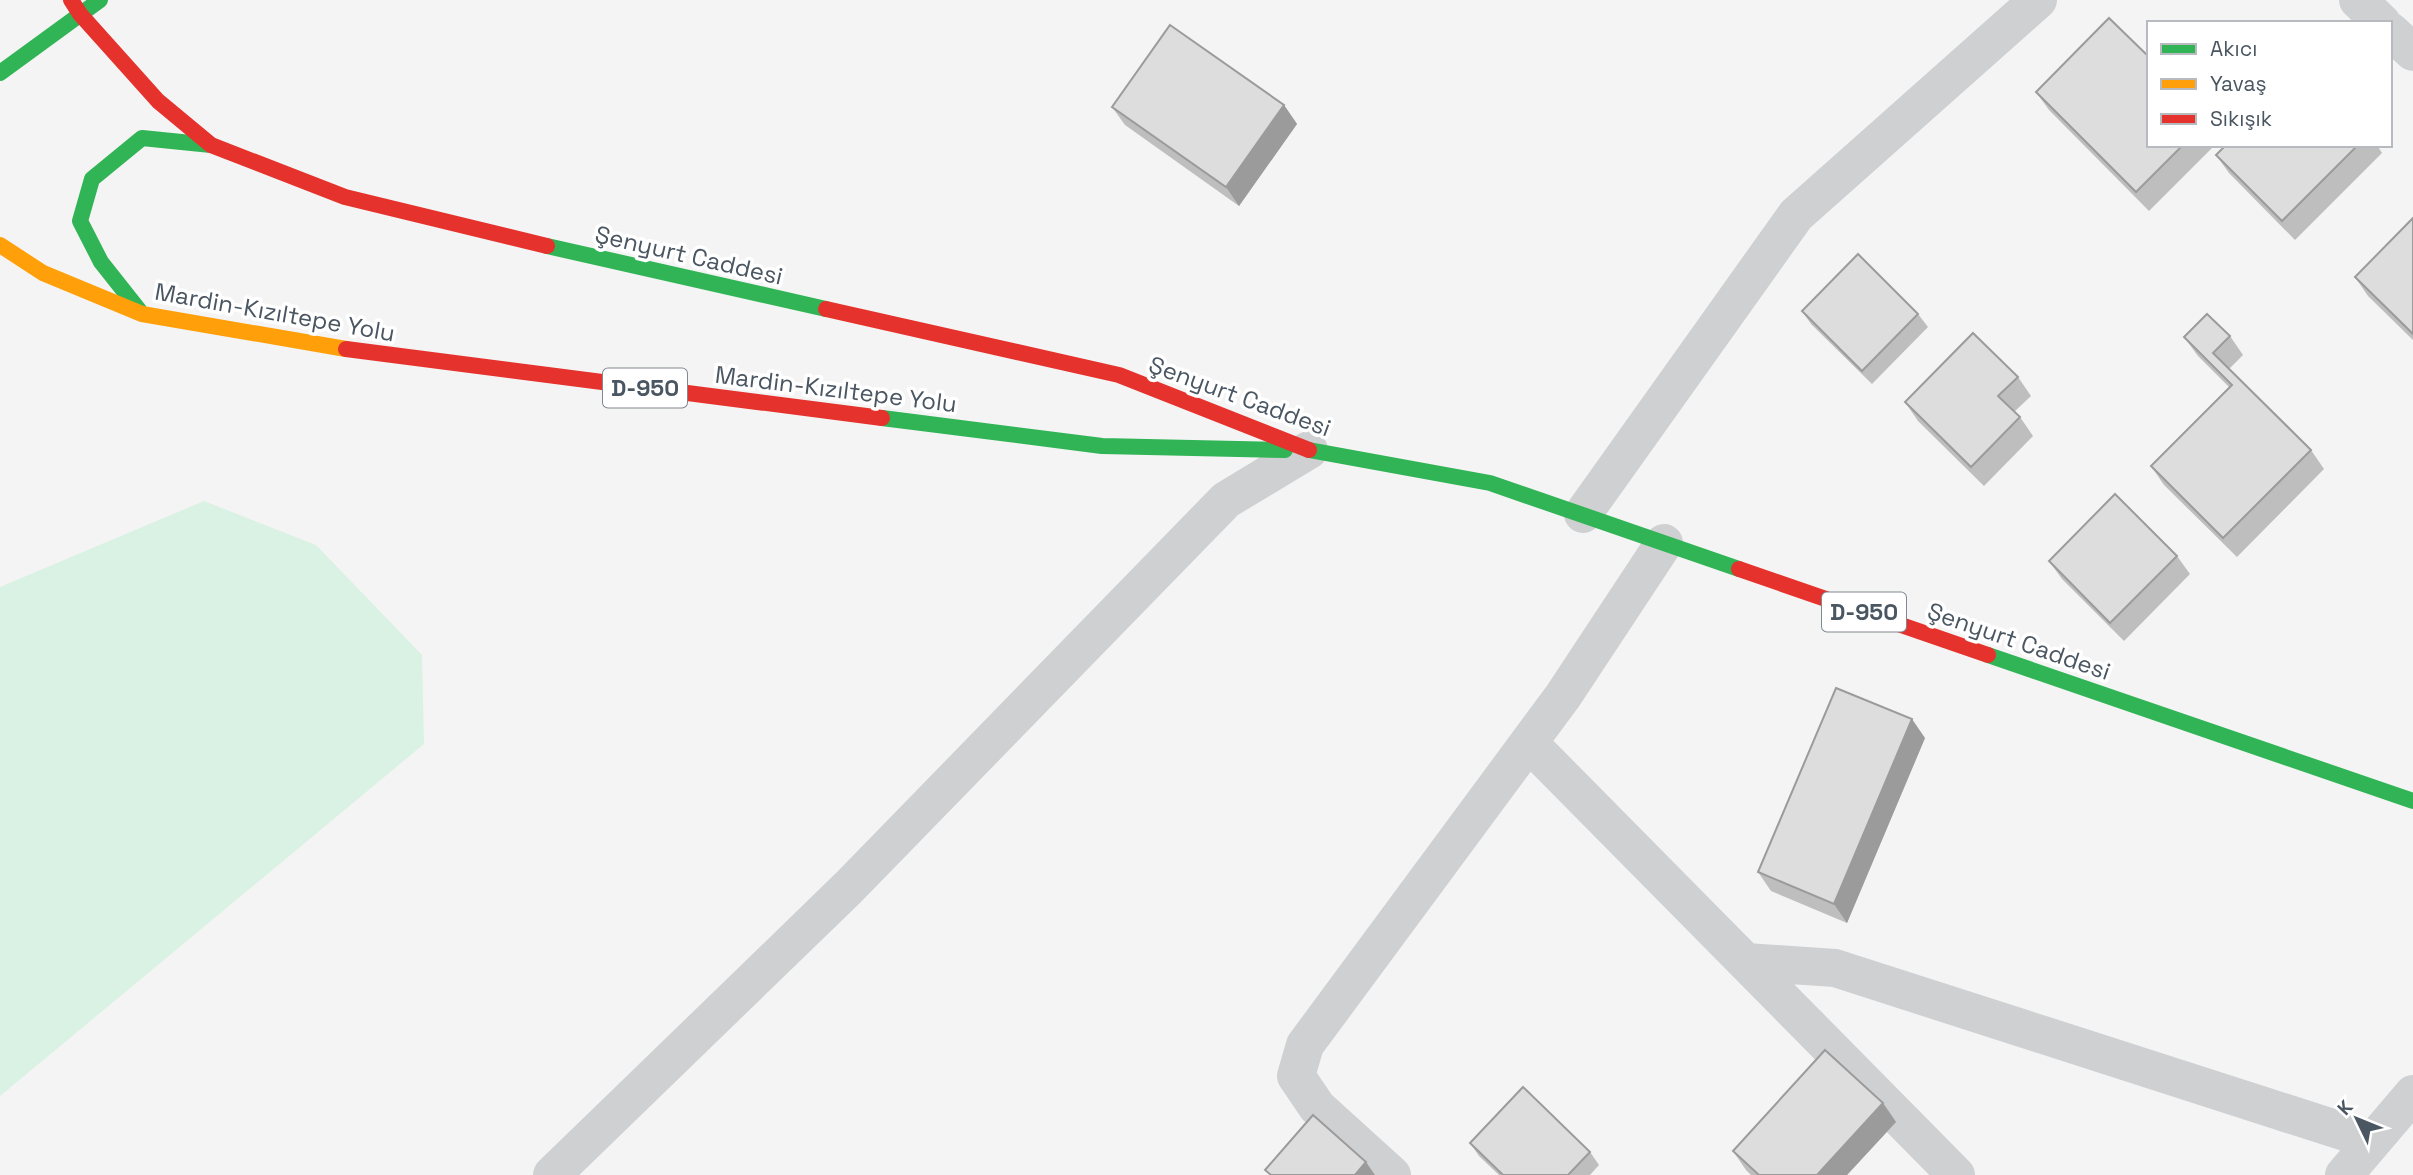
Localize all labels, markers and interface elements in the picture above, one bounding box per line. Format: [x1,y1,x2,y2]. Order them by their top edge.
legend [2147,21,2392,147]
text: Akıcı [2210,35,2257,62]
text: Yavaş [2210,70,2267,97]
text: Sıkışık [2210,105,2272,132]
street label: Şenyurt Caddesi [592,218,786,292]
street label: Mardin-Kızıltepe Yolu [153,276,397,348]
street label: Şenyurt Caddesi [1145,349,1335,443]
street label: Mardin-Kızıltepe Yolu [713,359,959,419]
road number: D-950 [603,368,687,408]
road number: D-950 [1822,592,1906,632]
street label: Şenyurt Caddesi [1923,595,2115,687]
north arrow [2322,1084,2392,1154]
text: K [2332,1095,2358,1121]

